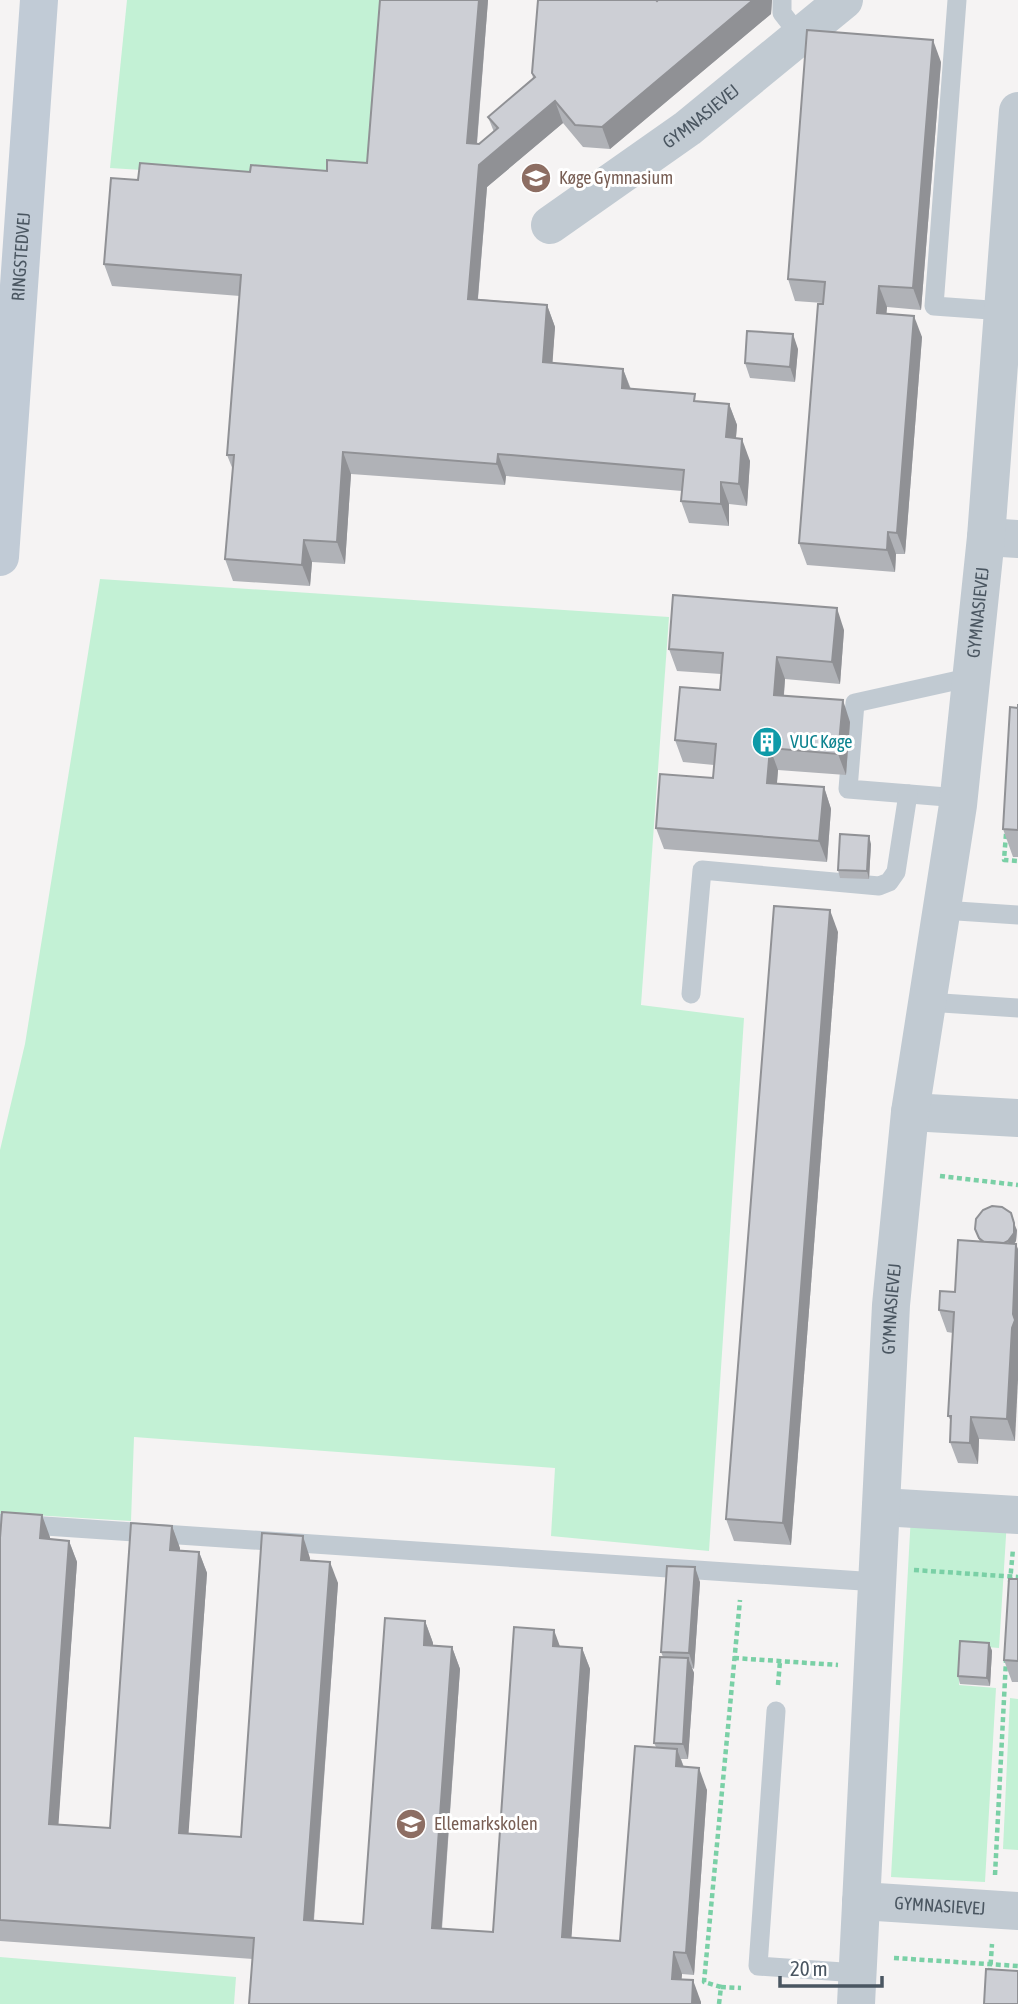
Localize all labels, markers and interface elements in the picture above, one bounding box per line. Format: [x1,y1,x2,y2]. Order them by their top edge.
street label: GYMNASIEVEJ [659,80,743,152]
school or university icon: Køge Gymnasium [519,161,553,195]
place label: Køge Gymnasium [559,167,673,188]
street label: RINGSTEDVEJ [7,212,34,302]
street label: GYMNASIEVEJ [962,566,993,659]
building icon: VUC Køge [750,725,784,759]
place label: VUC Køge [790,731,852,752]
street label: GYMNASIEVEJ [878,1262,905,1355]
school or university icon: Ellemarkskolen [394,1807,428,1841]
place label: Ellemarkskolen [434,1813,538,1834]
street label: GYMNASIEVEJ [894,1892,986,1919]
scale bar [780,1944,881,1988]
text: 20 m [790,1956,828,1980]

